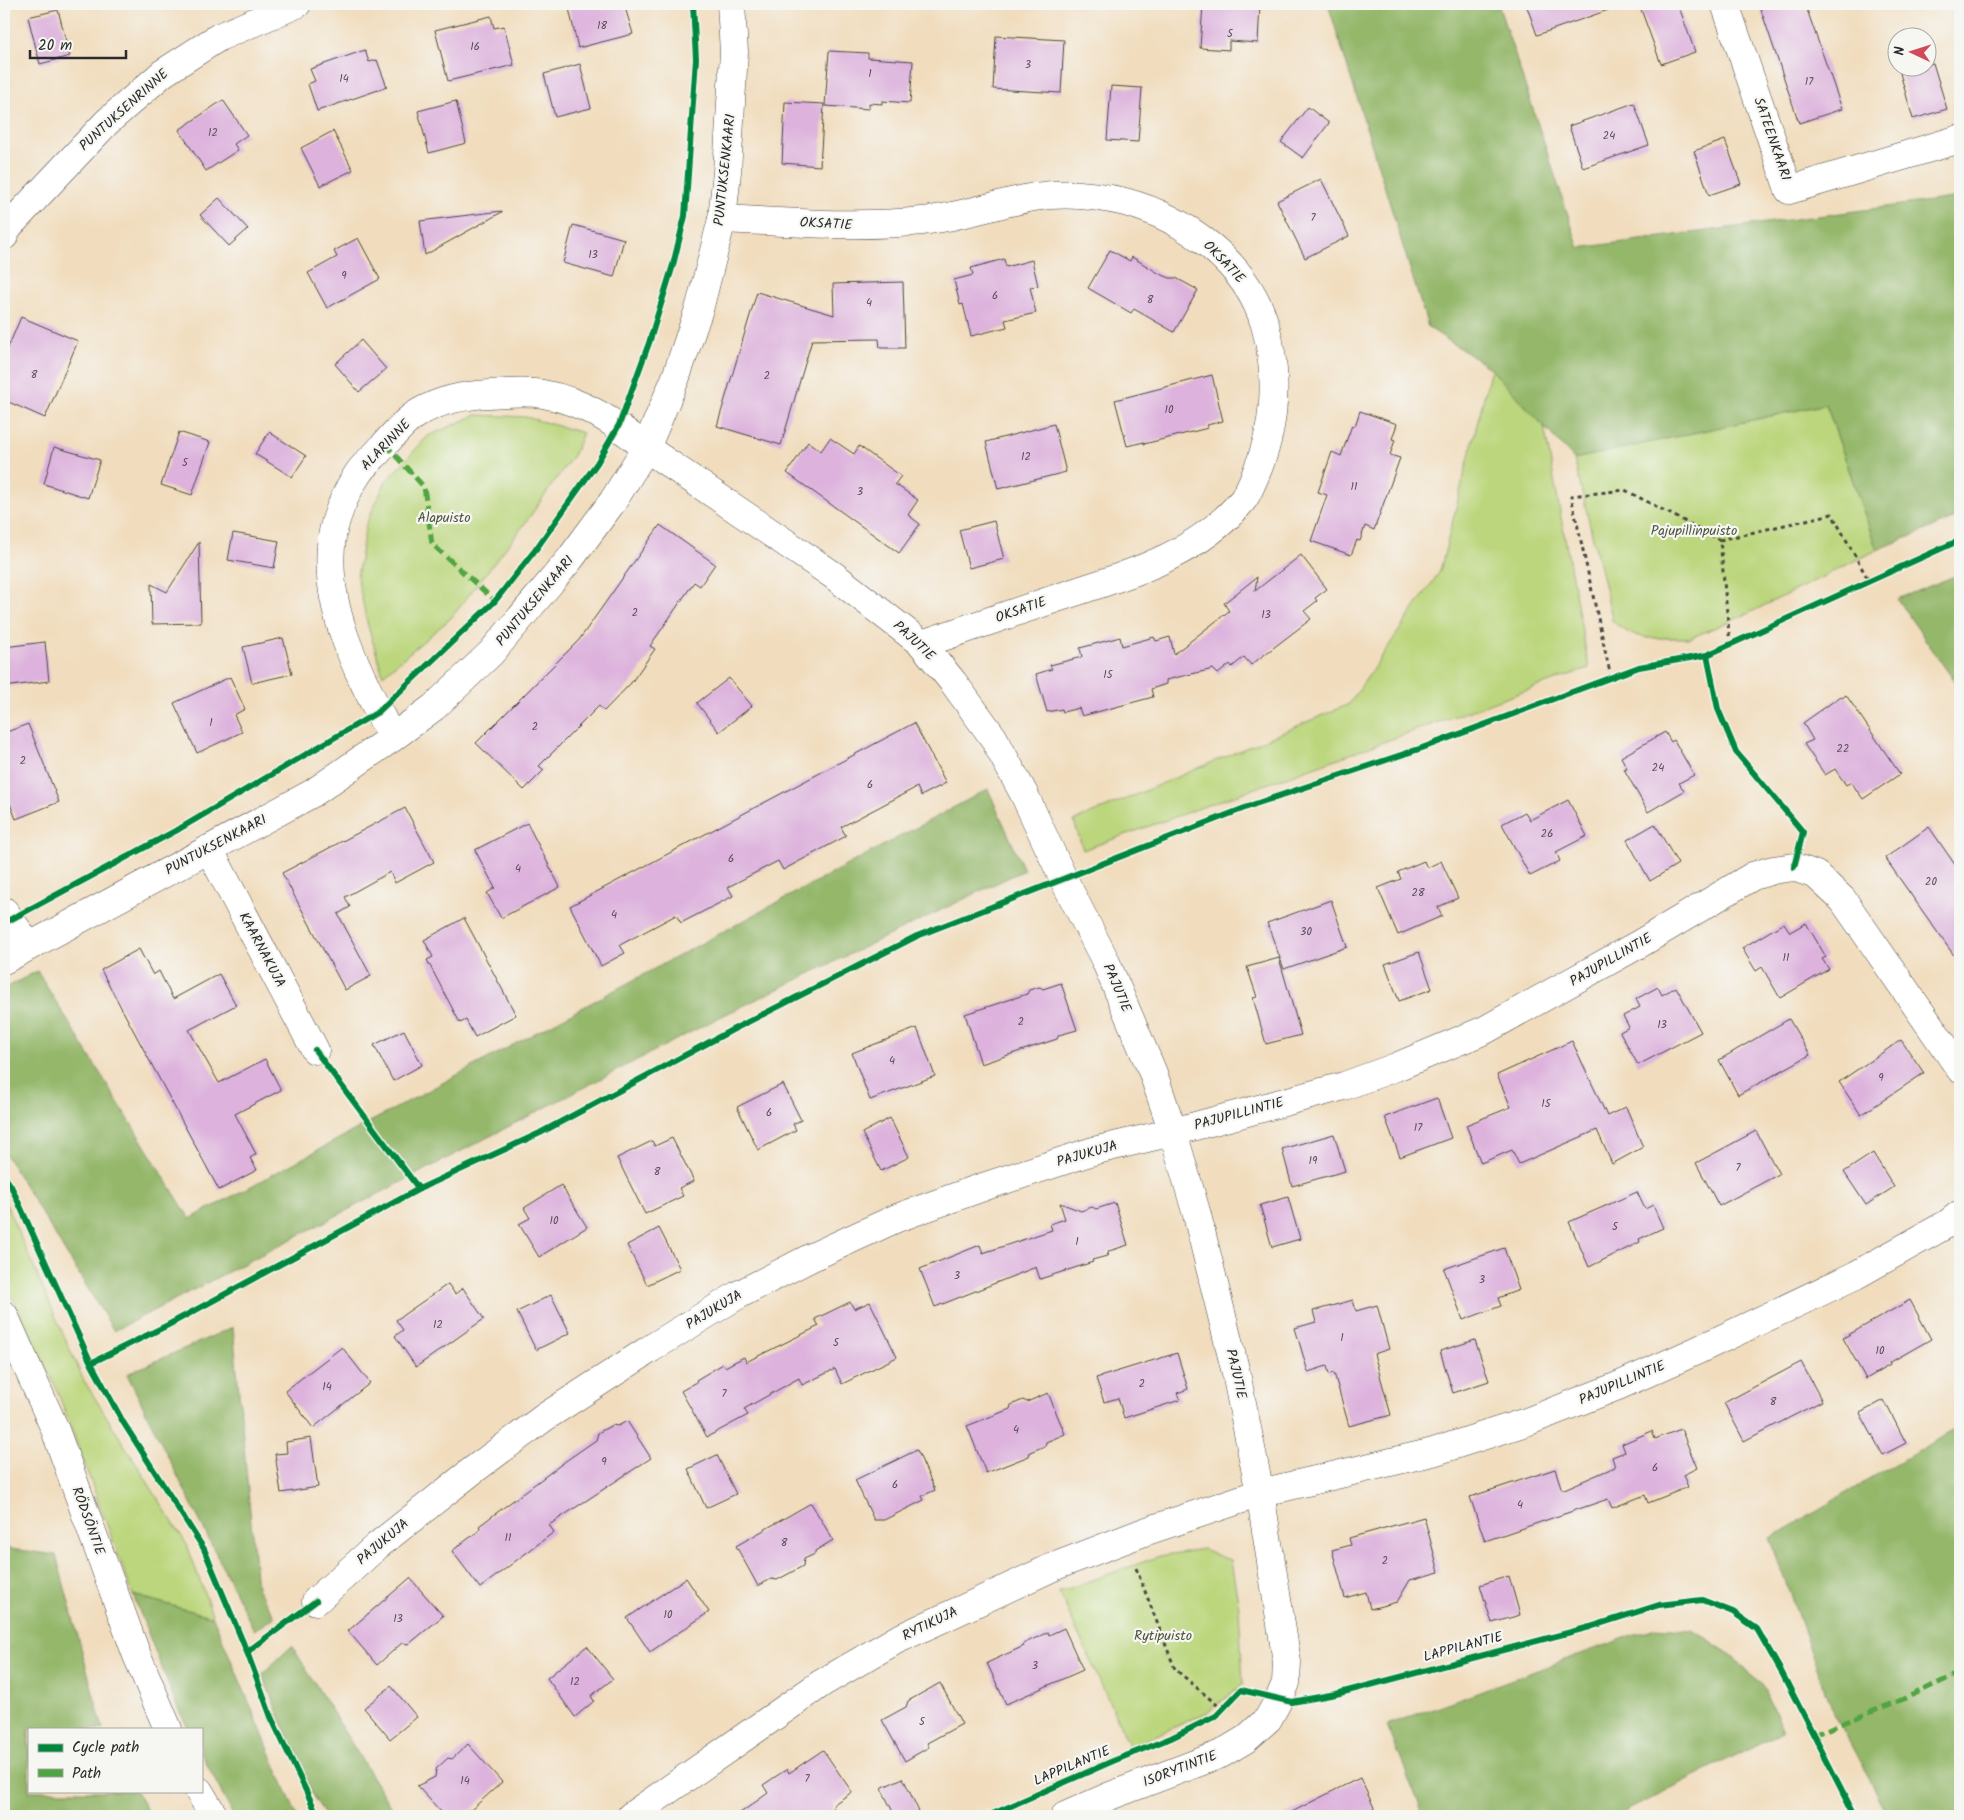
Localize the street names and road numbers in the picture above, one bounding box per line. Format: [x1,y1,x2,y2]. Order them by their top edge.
street label: PUNTUKSENRINNE [74,63,174,156]
street label: SATEENKAARI [1747,94,1797,184]
street label: PUNTUKSENKAARI [708,113,742,227]
street label: OKSATIE [799,212,854,236]
street label: OKSATIE [1198,235,1251,289]
street label: ALARINNE [356,414,417,476]
street label: PUNTUKSENKAARI [490,551,580,651]
street label: OKSATIE [992,591,1050,629]
street label: PAJUTIE [888,616,941,667]
street label: PUNTUKSENKAARI [161,809,271,881]
street label: KAARNAKUJA [233,908,291,992]
street label: PAJUPILLINTIE [1566,927,1657,993]
street label: PAJUTIE [1097,960,1137,1017]
street label: PAJUPILLINTIE [1192,1091,1287,1137]
street label: PAJUKUJA [1054,1135,1120,1173]
street label: PAJUKUJA [681,1284,747,1336]
street label: PAJUTIE [1220,1347,1253,1402]
street label: PAJUPILLINTIE [1575,1355,1669,1411]
street label: RÖDSÖNTIE [65,1484,111,1559]
street label: PAJUKUJA [352,1513,414,1571]
street label: RYTIKUJA [898,1601,962,1647]
street label: LAPPILANTIE [1421,1626,1506,1668]
street label: LAPPILANTIE [1030,1740,1114,1792]
street label: ISORYTINTIE [1140,1744,1221,1793]

